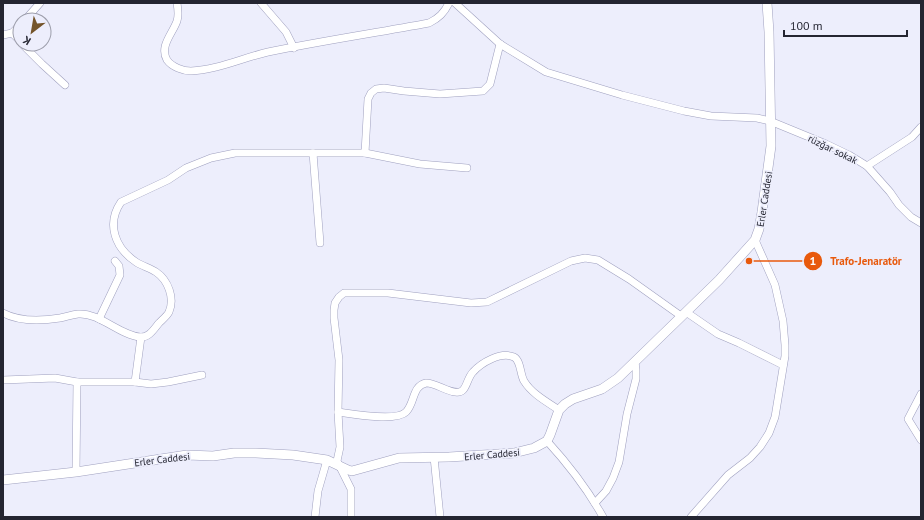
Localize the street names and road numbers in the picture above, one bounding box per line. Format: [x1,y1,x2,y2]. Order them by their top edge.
street label: rüzğar sokak [806,132,860,167]
street label: Erler Caddesi [754,170,775,228]
street label: Erler Caddesi [464,446,521,463]
street label: Erler Caddesi [133,450,191,469]

